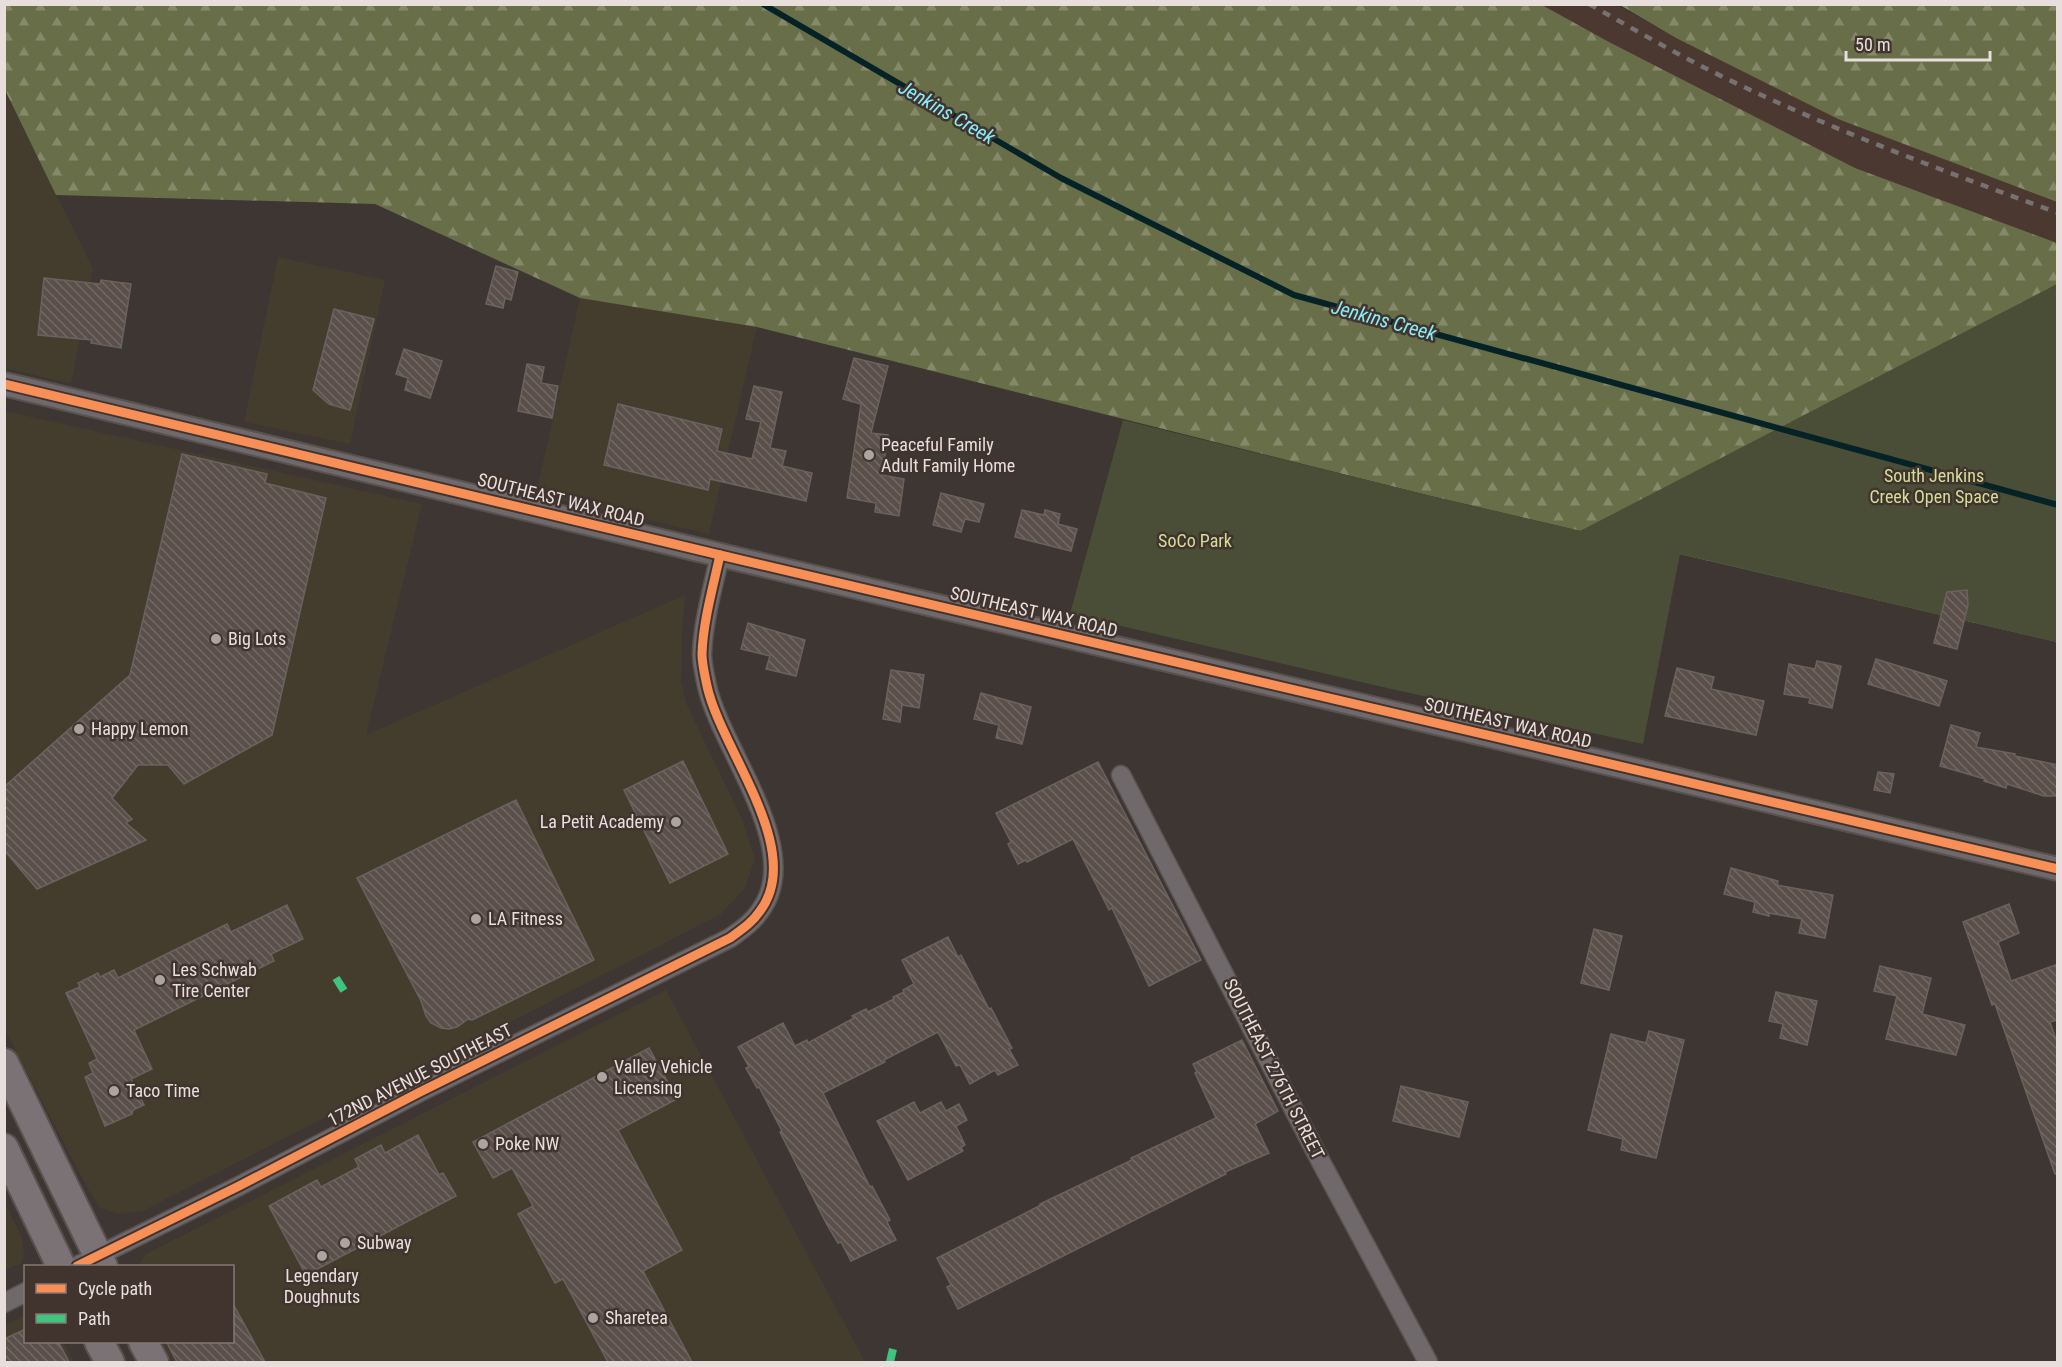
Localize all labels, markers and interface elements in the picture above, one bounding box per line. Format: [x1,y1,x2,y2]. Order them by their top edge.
scale bar [1846,24,1990,62]
text: 50 m [1855,34,1890,55]
water label: Jenkins Creek [894,75,1001,150]
water label: Jenkins Creek [1329,294,1440,346]
place label: Peaceful Family Adult Family Home [881,434,1015,476]
marker: Peaceful Family Adult Family Home [862,448,876,462]
park label: South Jenkins Creek Open Space [1869,465,1999,507]
street label: SOUTHEAST WAX ROAD [476,469,647,530]
park label: SoCo Park [1158,530,1232,551]
street label: SOUTHEAST WAX ROAD [948,582,1120,641]
place label: Big Lots [228,628,286,649]
marker: Big Lots [209,632,223,646]
street label: SOUTHEAST WAX ROAD [1422,693,1594,752]
place label: Happy Lemon [91,718,188,739]
marker: Happy Lemon [72,722,86,736]
place label: La Petit Academy [540,811,664,832]
marker: La Petit Academy [669,815,683,829]
place label: LA Fitness [488,908,563,929]
marker: LA Fitness [469,912,483,926]
place label: Les Schwab Tire Center [172,959,257,1001]
marker: Les Schwab Tire Center [153,973,167,987]
street label: SOUTHEAST 276TH STREET [1220,975,1329,1162]
street label: 172ND AVENUE SOUTHEAST [324,1019,515,1130]
place label: Valley Vehicle Licensing [614,1056,712,1098]
marker: Valley Vehicle Licensing [595,1070,609,1084]
place label: Taco Time [126,1080,200,1101]
marker: Taco Time [107,1084,121,1098]
place label: Poke NW [495,1133,560,1154]
marker: Poke NW [476,1137,490,1151]
place label: Subway [357,1232,412,1253]
marker: Subway [338,1236,352,1250]
marker: Legendary Doughnuts [315,1249,329,1263]
legend [24,1265,234,1343]
place label: Legendary Doughnuts [284,1265,360,1307]
text: Cycle path [78,1278,152,1299]
place label: Sharetea [605,1307,668,1328]
text: Path [78,1308,111,1329]
marker: Sharetea [586,1311,600,1325]

